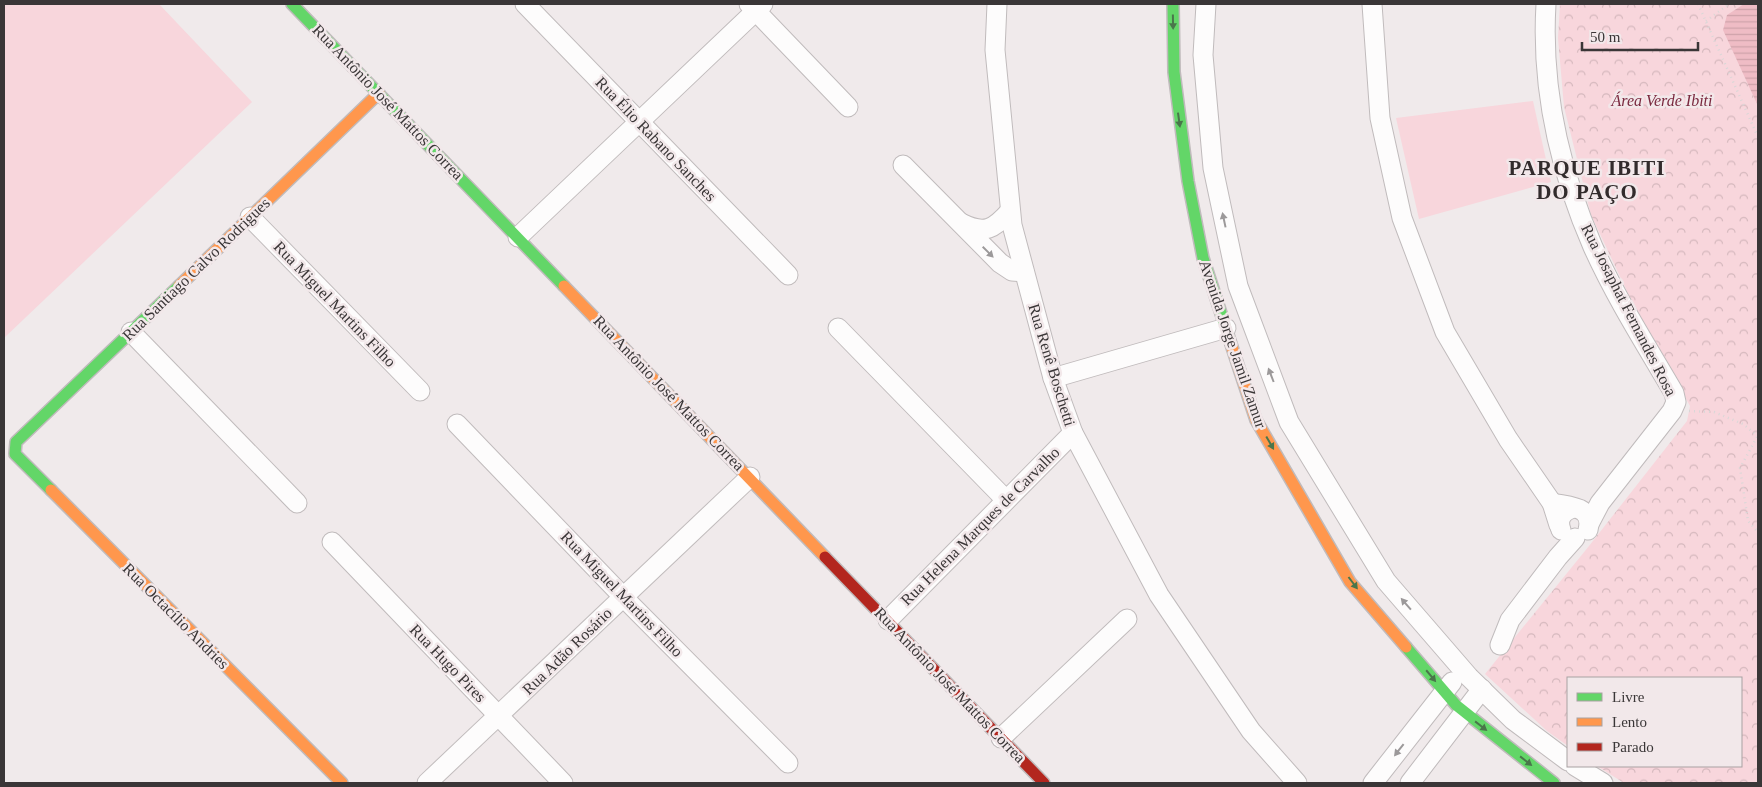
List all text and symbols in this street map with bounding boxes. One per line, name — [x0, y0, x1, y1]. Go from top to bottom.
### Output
one-way arrow — [1169, 14, 1177, 30]
scale bar — [1582, 20, 1698, 52]
street label: Rua Antônio José Mattos Correa — [309, 21, 467, 183]
text: 50 m — [1590, 29, 1621, 45]
street label: Rua Élio Rabano Sanches — [592, 73, 720, 205]
park label: Área Verde Ibiti — [1610, 91, 1713, 109]
one-way arrow — [1175, 112, 1183, 128]
district label: PARQUE IBITI DO PAÇO — [1509, 156, 1665, 204]
street label: Rua Santiago Calvo Rodrigues — [119, 194, 274, 345]
one-way arrow — [1220, 212, 1228, 227]
street label: Rua Josaphat Fernandes Rosa — [1577, 221, 1680, 399]
street label: Rua Miguel Martins Filho — [270, 238, 399, 371]
one-way arrow — [982, 246, 994, 258]
street label: Avenida Jorge Jamil Zamur — [1195, 258, 1270, 431]
street label: Rua Renê Boschetti — [1025, 302, 1079, 429]
street label: Rua Antônio José Mattos Correa — [590, 312, 748, 474]
one-way arrow — [1267, 367, 1274, 382]
one-way arrow — [1265, 437, 1274, 450]
street label: Rua Helena Marques de Carvalho — [897, 443, 1063, 609]
street label: Rua Miguel Martins Filho — [557, 528, 686, 661]
street label: Rua Octacílio Andries — [120, 560, 232, 672]
one-way arrow — [1347, 576, 1358, 589]
one-way arrow — [1401, 598, 1412, 610]
street label: Rua Adão Rosário — [519, 604, 615, 698]
street label: Rua Antônio José Mattos Correa — [871, 604, 1029, 766]
street label: Rua Hugo Pires — [406, 621, 489, 706]
one-way arrow — [1425, 670, 1436, 682]
legend — [1567, 677, 1742, 767]
text: Livre — [1612, 689, 1645, 705]
text: Lento — [1612, 714, 1647, 730]
one-way arrow — [1474, 720, 1487, 731]
text: Parado — [1612, 739, 1654, 755]
one-way arrow — [1394, 743, 1404, 757]
one-way arrow — [1519, 756, 1532, 767]

